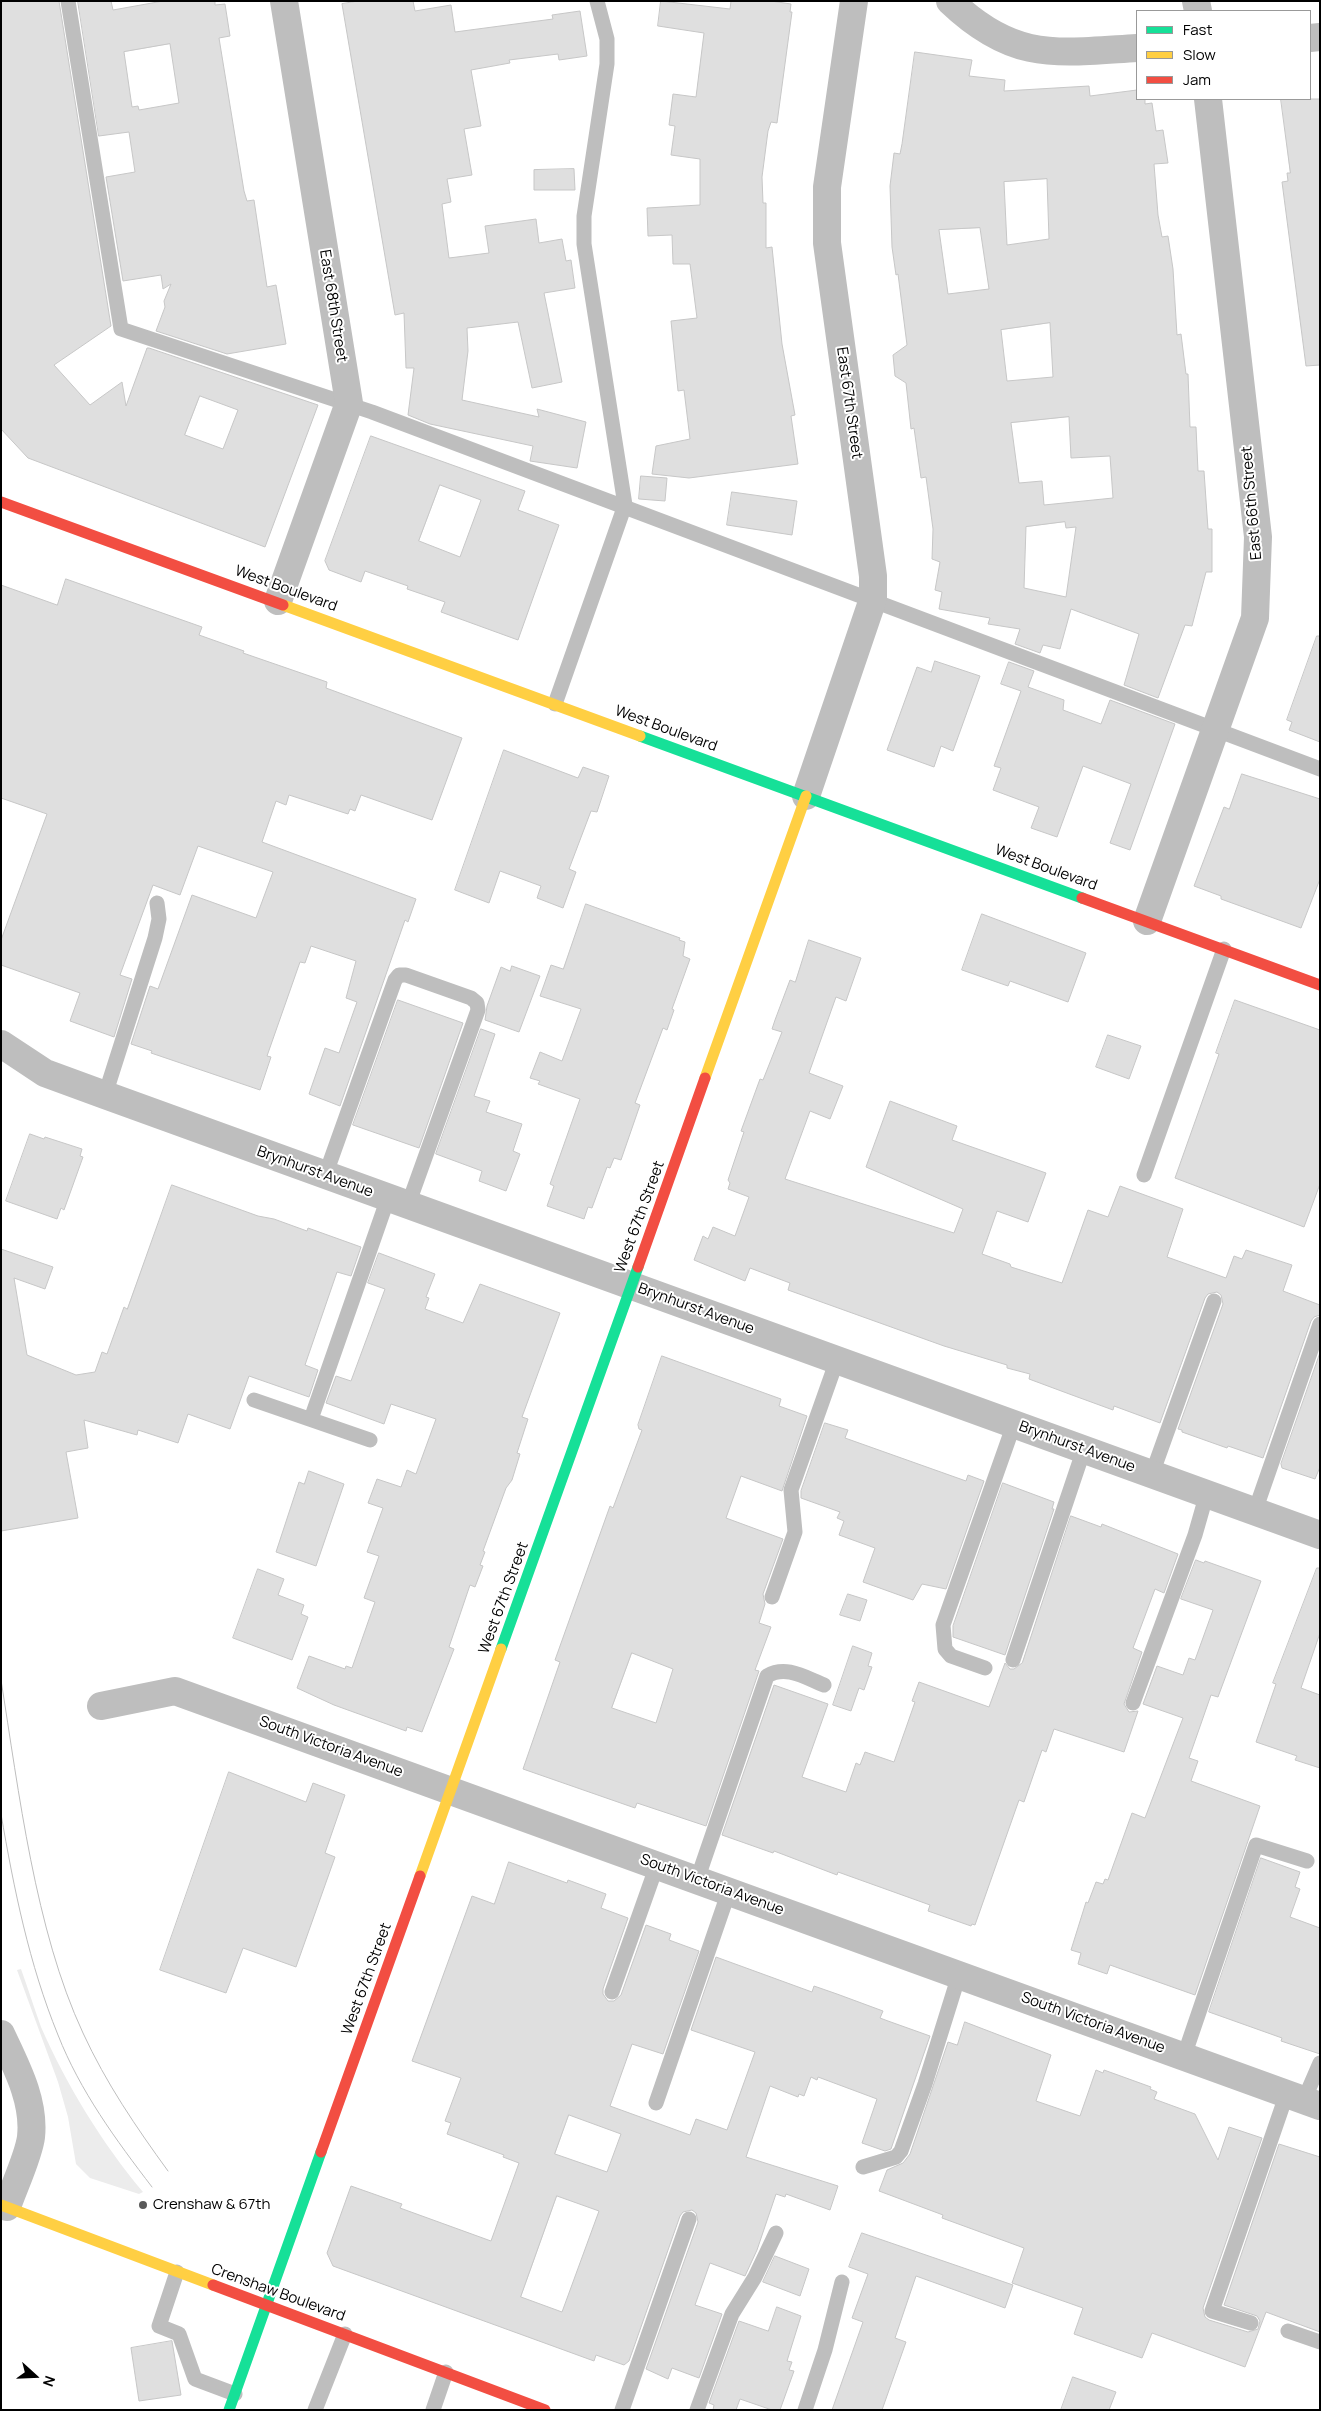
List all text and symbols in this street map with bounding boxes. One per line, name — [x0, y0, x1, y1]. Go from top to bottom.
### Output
legend — [1136, 10, 1311, 100]
text: Fast — [1183, 19, 1212, 40]
text: Slow — [1183, 44, 1216, 65]
text: Jam — [1183, 69, 1211, 90]
street label: East 68th Street — [315, 248, 351, 364]
street label: East 67th Street — [832, 346, 866, 460]
street label: East 66th Street — [1238, 445, 1266, 561]
street label: West Boulevard — [232, 562, 340, 616]
street label: West Boulevard — [612, 702, 720, 756]
street label: West Boulevard — [992, 841, 1100, 895]
street label: Brynhurst Avenue — [254, 1143, 376, 1201]
street label: West 67th Street — [611, 1159, 669, 1275]
street label: Brynhurst Avenue — [635, 1280, 757, 1338]
street label: Brynhurst Avenue — [1016, 1418, 1138, 1476]
street label: West 67th Street — [475, 1540, 533, 1656]
street label: South Victoria Avenue — [257, 1713, 405, 1781]
street label: South Victoria Avenue — [638, 1851, 786, 1919]
street label: West 67th Street — [338, 1921, 396, 2037]
street label: South Victoria Avenue — [1019, 1989, 1167, 2057]
place label: Crenshaw & 67th — [153, 2196, 270, 2214]
marker: Crenshaw & 67th — [137, 2199, 149, 2211]
street label: Crenshaw Boulevard — [209, 2260, 347, 2326]
north arrow — [10, 2351, 60, 2401]
text: N — [39, 2373, 60, 2389]

